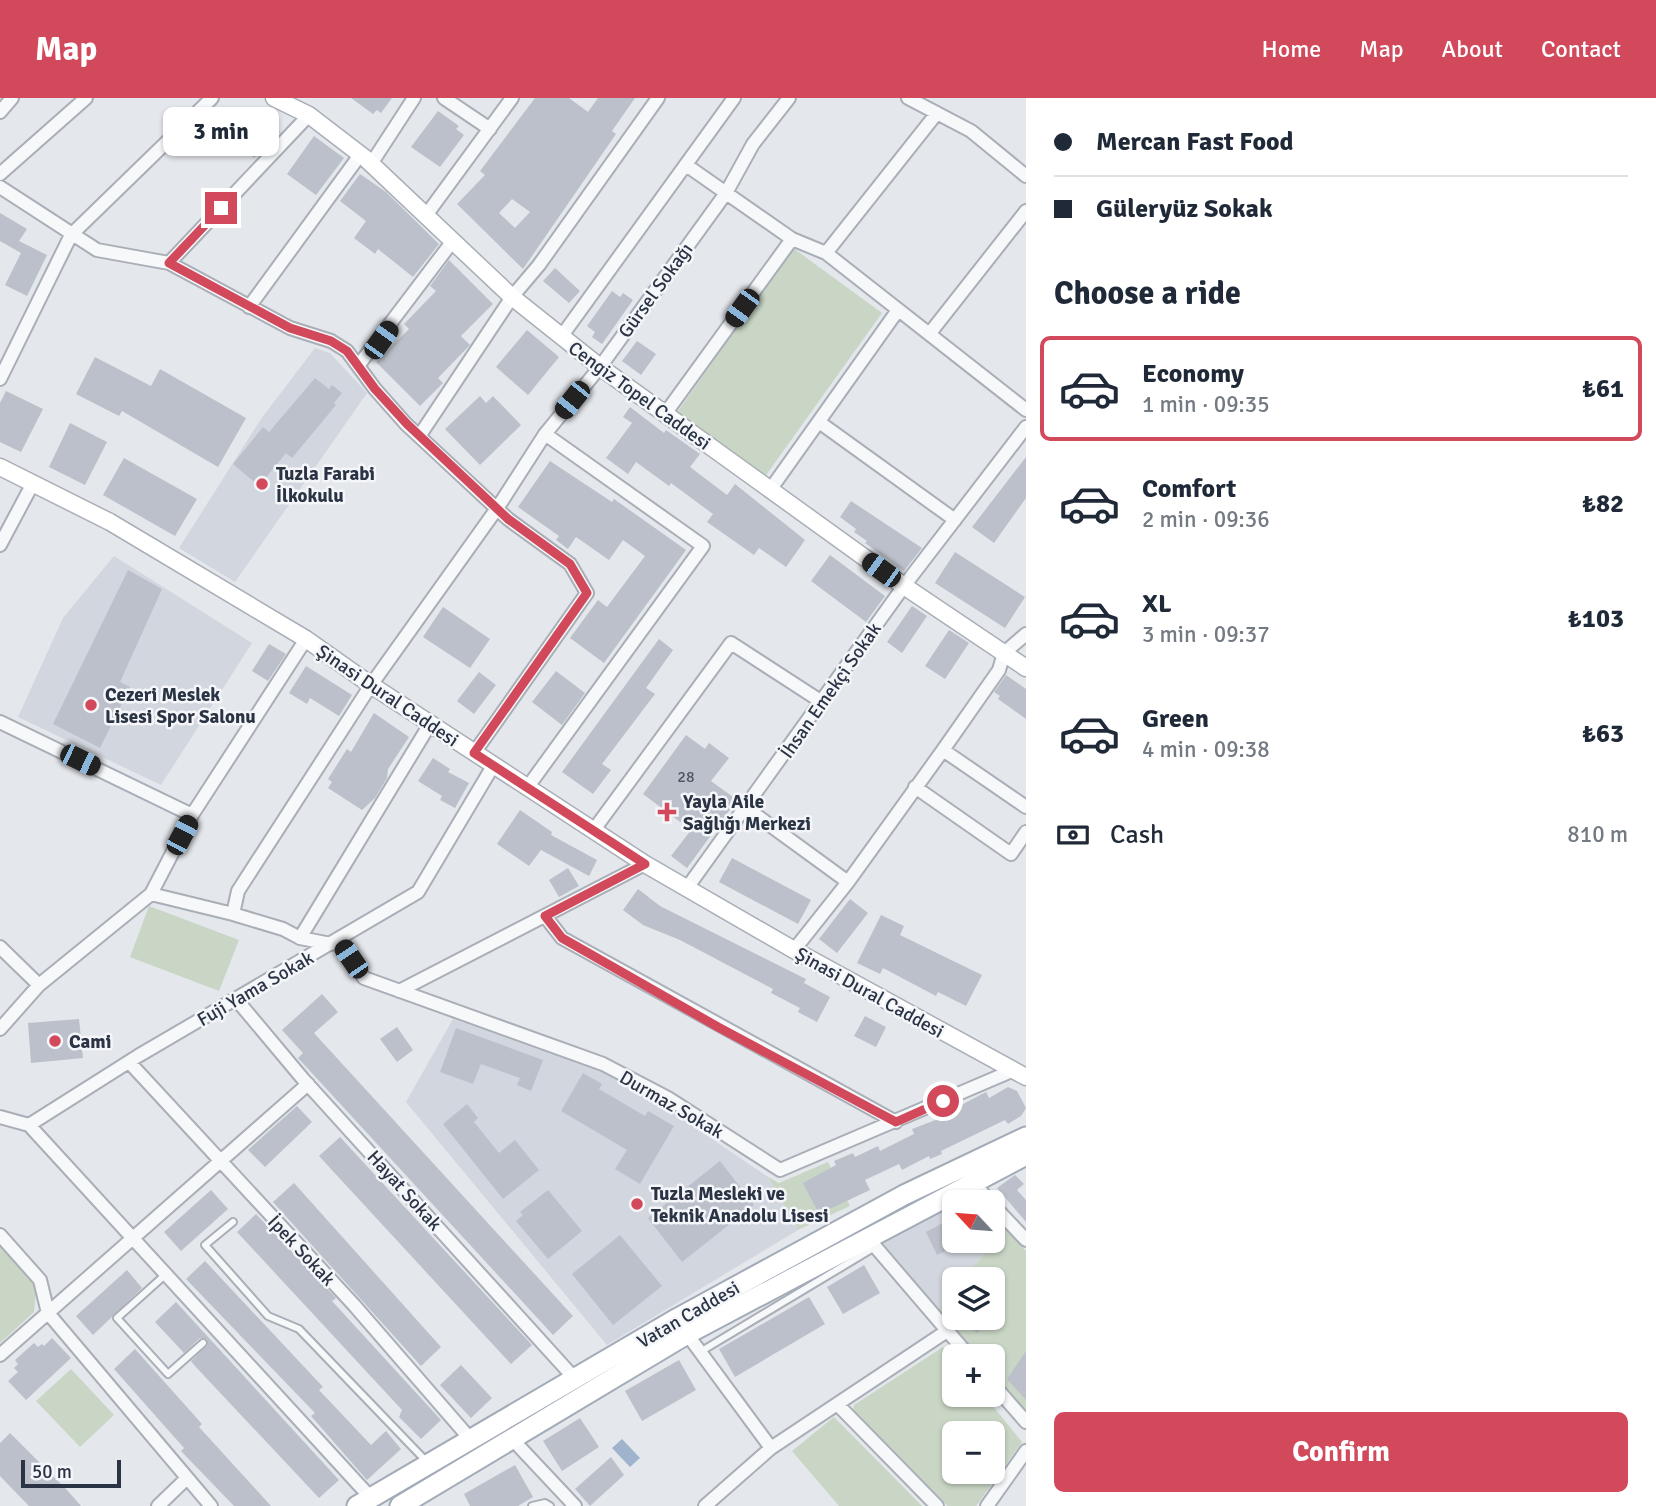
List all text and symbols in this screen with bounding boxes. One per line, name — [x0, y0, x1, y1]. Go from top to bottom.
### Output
text: Map — [35, 29, 97, 70]
text: Home — [1261, 34, 1321, 64]
text: Map — [1359, 34, 1404, 64]
text: About — [1442, 34, 1503, 64]
text: Contact — [1541, 34, 1621, 64]
callout: 3 min — [163, 106, 279, 155]
text: 3 min — [193, 117, 249, 146]
text: Mercan Fast Food — [1096, 126, 1294, 158]
route end — [205, 192, 237, 224]
text: Güleryüz Sokak — [1096, 193, 1272, 225]
street label: Gürsel Sokağı — [613, 238, 698, 343]
text: Choose a ride — [1054, 274, 1241, 313]
car — [722, 285, 763, 331]
car — [361, 317, 402, 363]
street label: Cengiz Topel Caddesi — [564, 336, 715, 455]
icon: car — [1058, 357, 1121, 420]
text: Economy — [1142, 358, 1244, 390]
text: ₺61 — [1582, 373, 1624, 405]
car — [551, 377, 594, 423]
text: 1 min · 09:35 — [1142, 390, 1270, 419]
place label: Tuzla Farabi İlkokulu — [276, 462, 375, 508]
icon: car — [1058, 472, 1121, 535]
text: Comfort — [1142, 473, 1236, 505]
marker: Tuzla Farabi İlkokulu — [254, 476, 270, 492]
text: ₺82 — [1582, 488, 1624, 520]
text: 2 min · 09:36 — [1142, 505, 1270, 534]
car — [858, 549, 905, 591]
icon: car — [1058, 587, 1121, 650]
text: XL — [1142, 588, 1172, 620]
text: ₺103 — [1568, 603, 1624, 635]
street label: İhsan Emekçi Sokak — [775, 618, 887, 763]
text: 3 min · 09:37 — [1142, 620, 1270, 649]
street label: Şinasi Dural Caddesi — [312, 639, 463, 752]
place label: Cezeri Meslek Lisesi Spor Salonu — [105, 683, 256, 729]
marker: Cezeri Meslek Lisesi Spor Salonu — [83, 697, 99, 713]
icon: car — [1058, 702, 1121, 765]
text: Green — [1142, 703, 1209, 735]
text: ₺63 — [1582, 718, 1624, 750]
text: 4 min · 09:38 — [1142, 735, 1270, 764]
car — [57, 741, 104, 779]
house number: 28 — [677, 767, 695, 787]
place label: Yayla Aile Sağlığı Merkezi — [682, 790, 811, 836]
marker: Yayla Aile Sağlığı Merkezi — [657, 802, 677, 822]
car — [163, 812, 202, 858]
icon: cash — [1054, 816, 1092, 854]
text: Cash — [1110, 819, 1164, 851]
text: 810 m — [1567, 820, 1628, 849]
car — [331, 936, 372, 982]
street label: Şinasi Dural Caddesi — [791, 942, 948, 1044]
street label: Fuji Yama Sokak — [193, 946, 319, 1032]
place label: Cami — [69, 1030, 111, 1054]
marker: Cami — [47, 1033, 63, 1049]
street label: Durmaz Sokak — [615, 1065, 728, 1145]
route start — [927, 1085, 959, 1117]
street label: Hayat Sokak — [362, 1145, 447, 1236]
place label: Tuzla Mesleki ve Teknik Anadolu Lisesi — [651, 1182, 829, 1228]
north arrow — [942, 1190, 1004, 1253]
map controls — [942, 1190, 1005, 1484]
marker: Tuzla Mesleki ve Teknik Anadolu Lisesi — [629, 1196, 645, 1212]
street label: İpek Sokak — [262, 1210, 340, 1291]
button: layers — [942, 1267, 1005, 1330]
street label: Vatan Caddesi — [633, 1276, 744, 1354]
button: + — [942, 1344, 1005, 1407]
button: Confirm — [1054, 1412, 1628, 1492]
button: − — [942, 1421, 1005, 1484]
scale bar — [21, 1457, 121, 1489]
text: 50 m — [32, 1460, 72, 1484]

